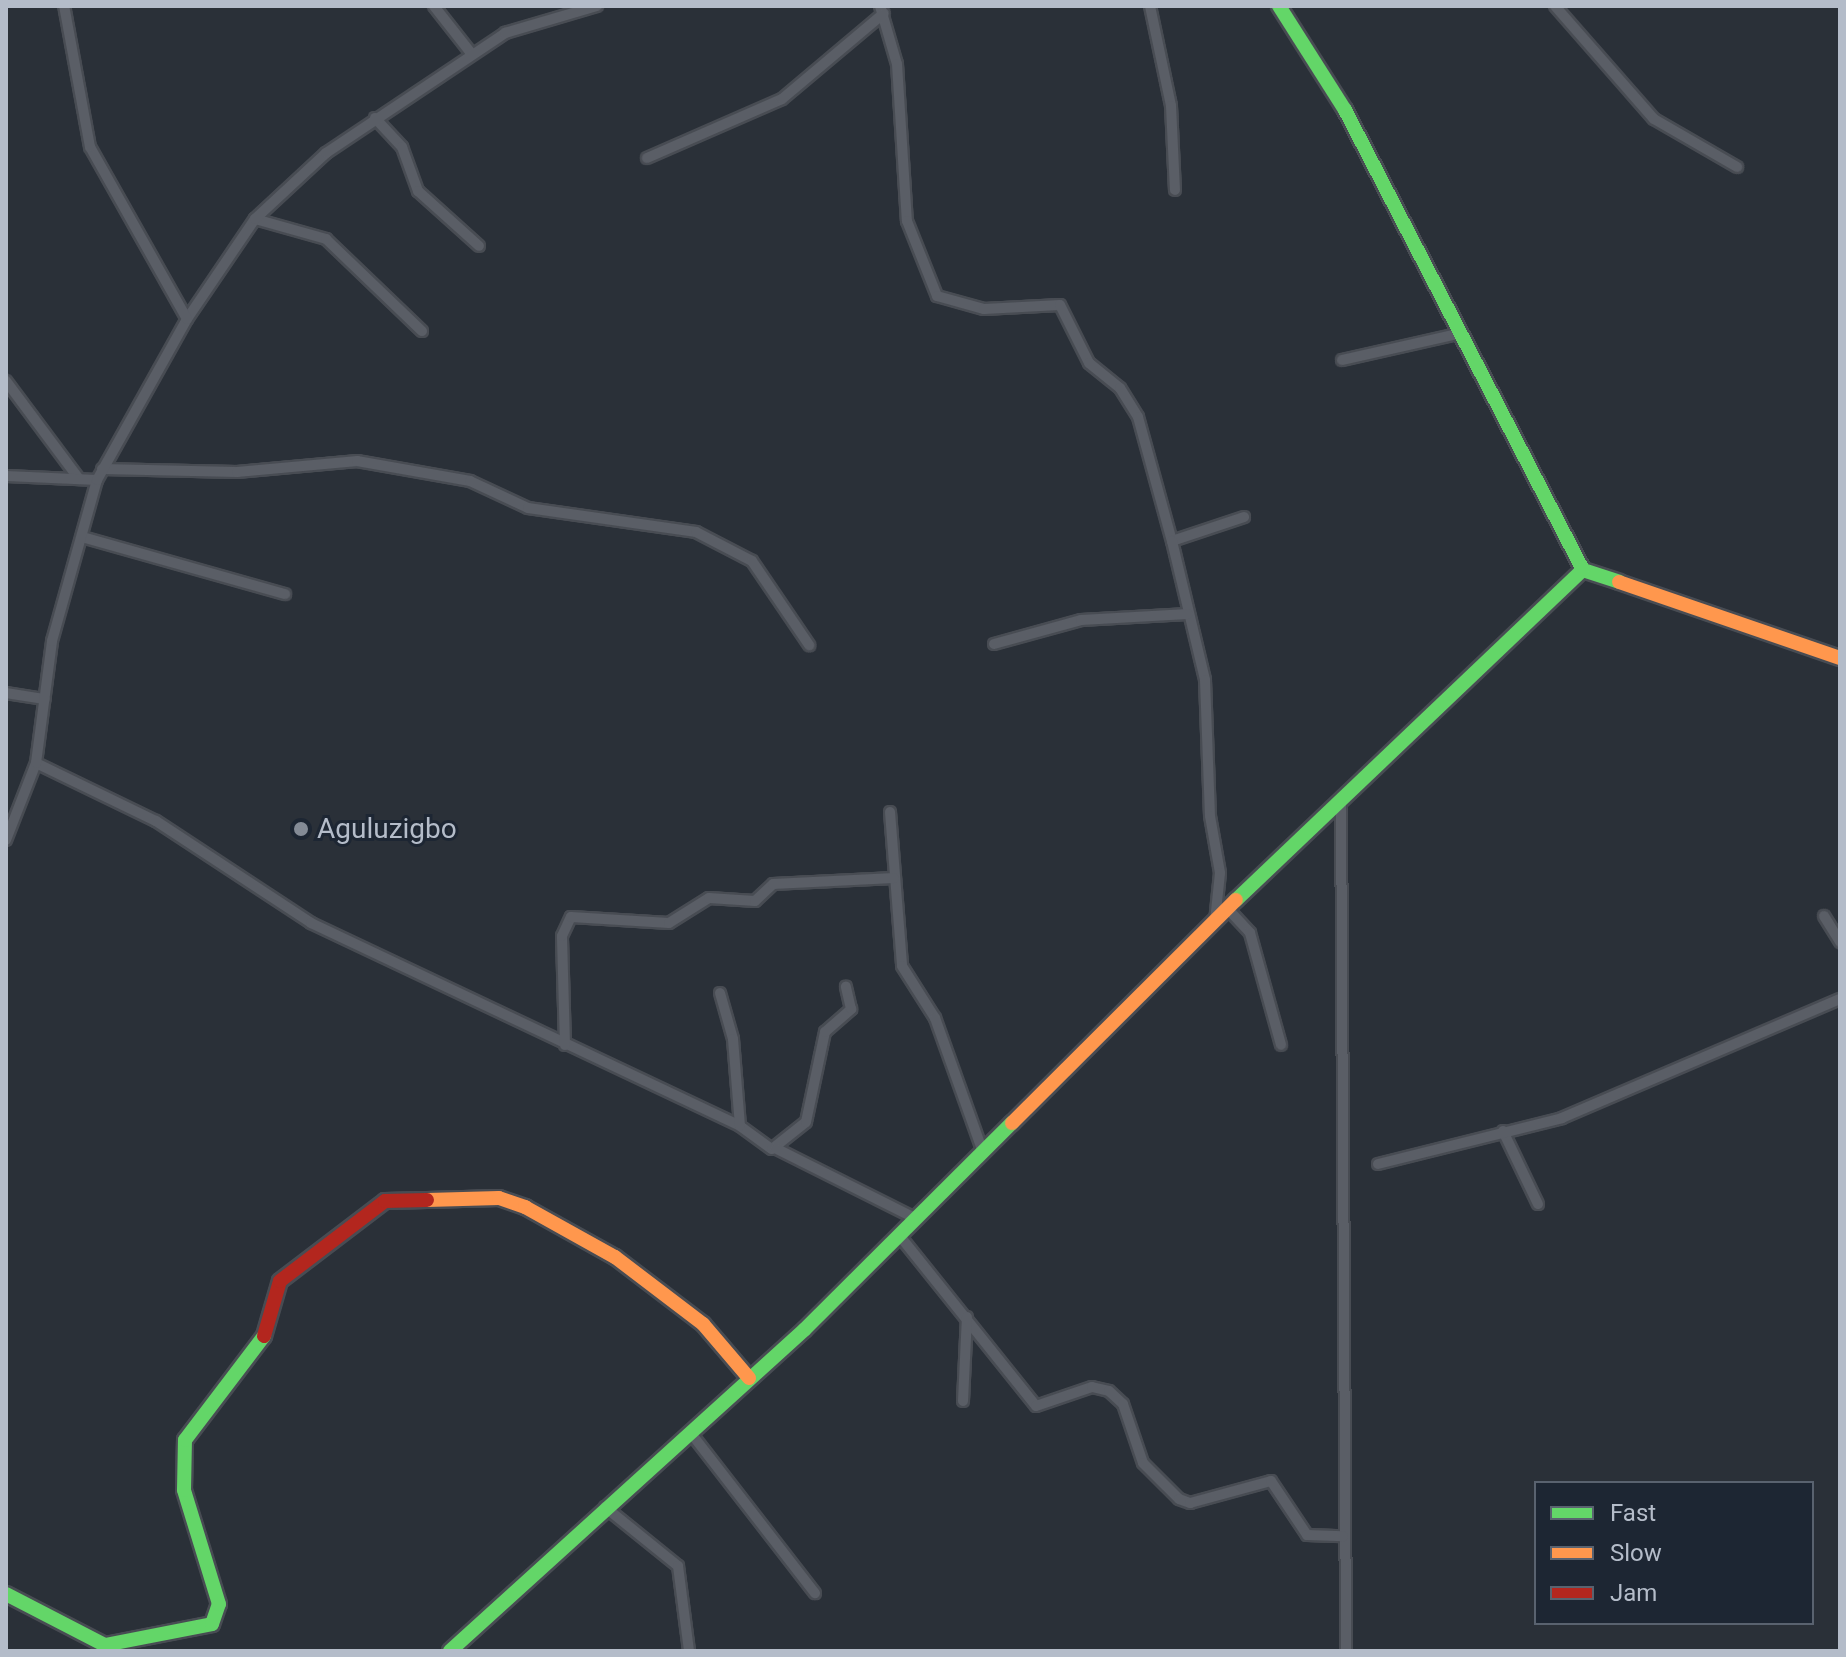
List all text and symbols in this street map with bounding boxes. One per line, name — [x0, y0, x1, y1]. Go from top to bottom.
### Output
place label: Aguluzigbo — [317, 812, 457, 846]
marker: Aguluzigbo — [292, 820, 310, 838]
legend — [1534, 1481, 1814, 1625]
text: Fast — [1610, 1499, 1656, 1527]
text: Slow — [1610, 1539, 1662, 1567]
text: Jam — [1610, 1579, 1657, 1607]

